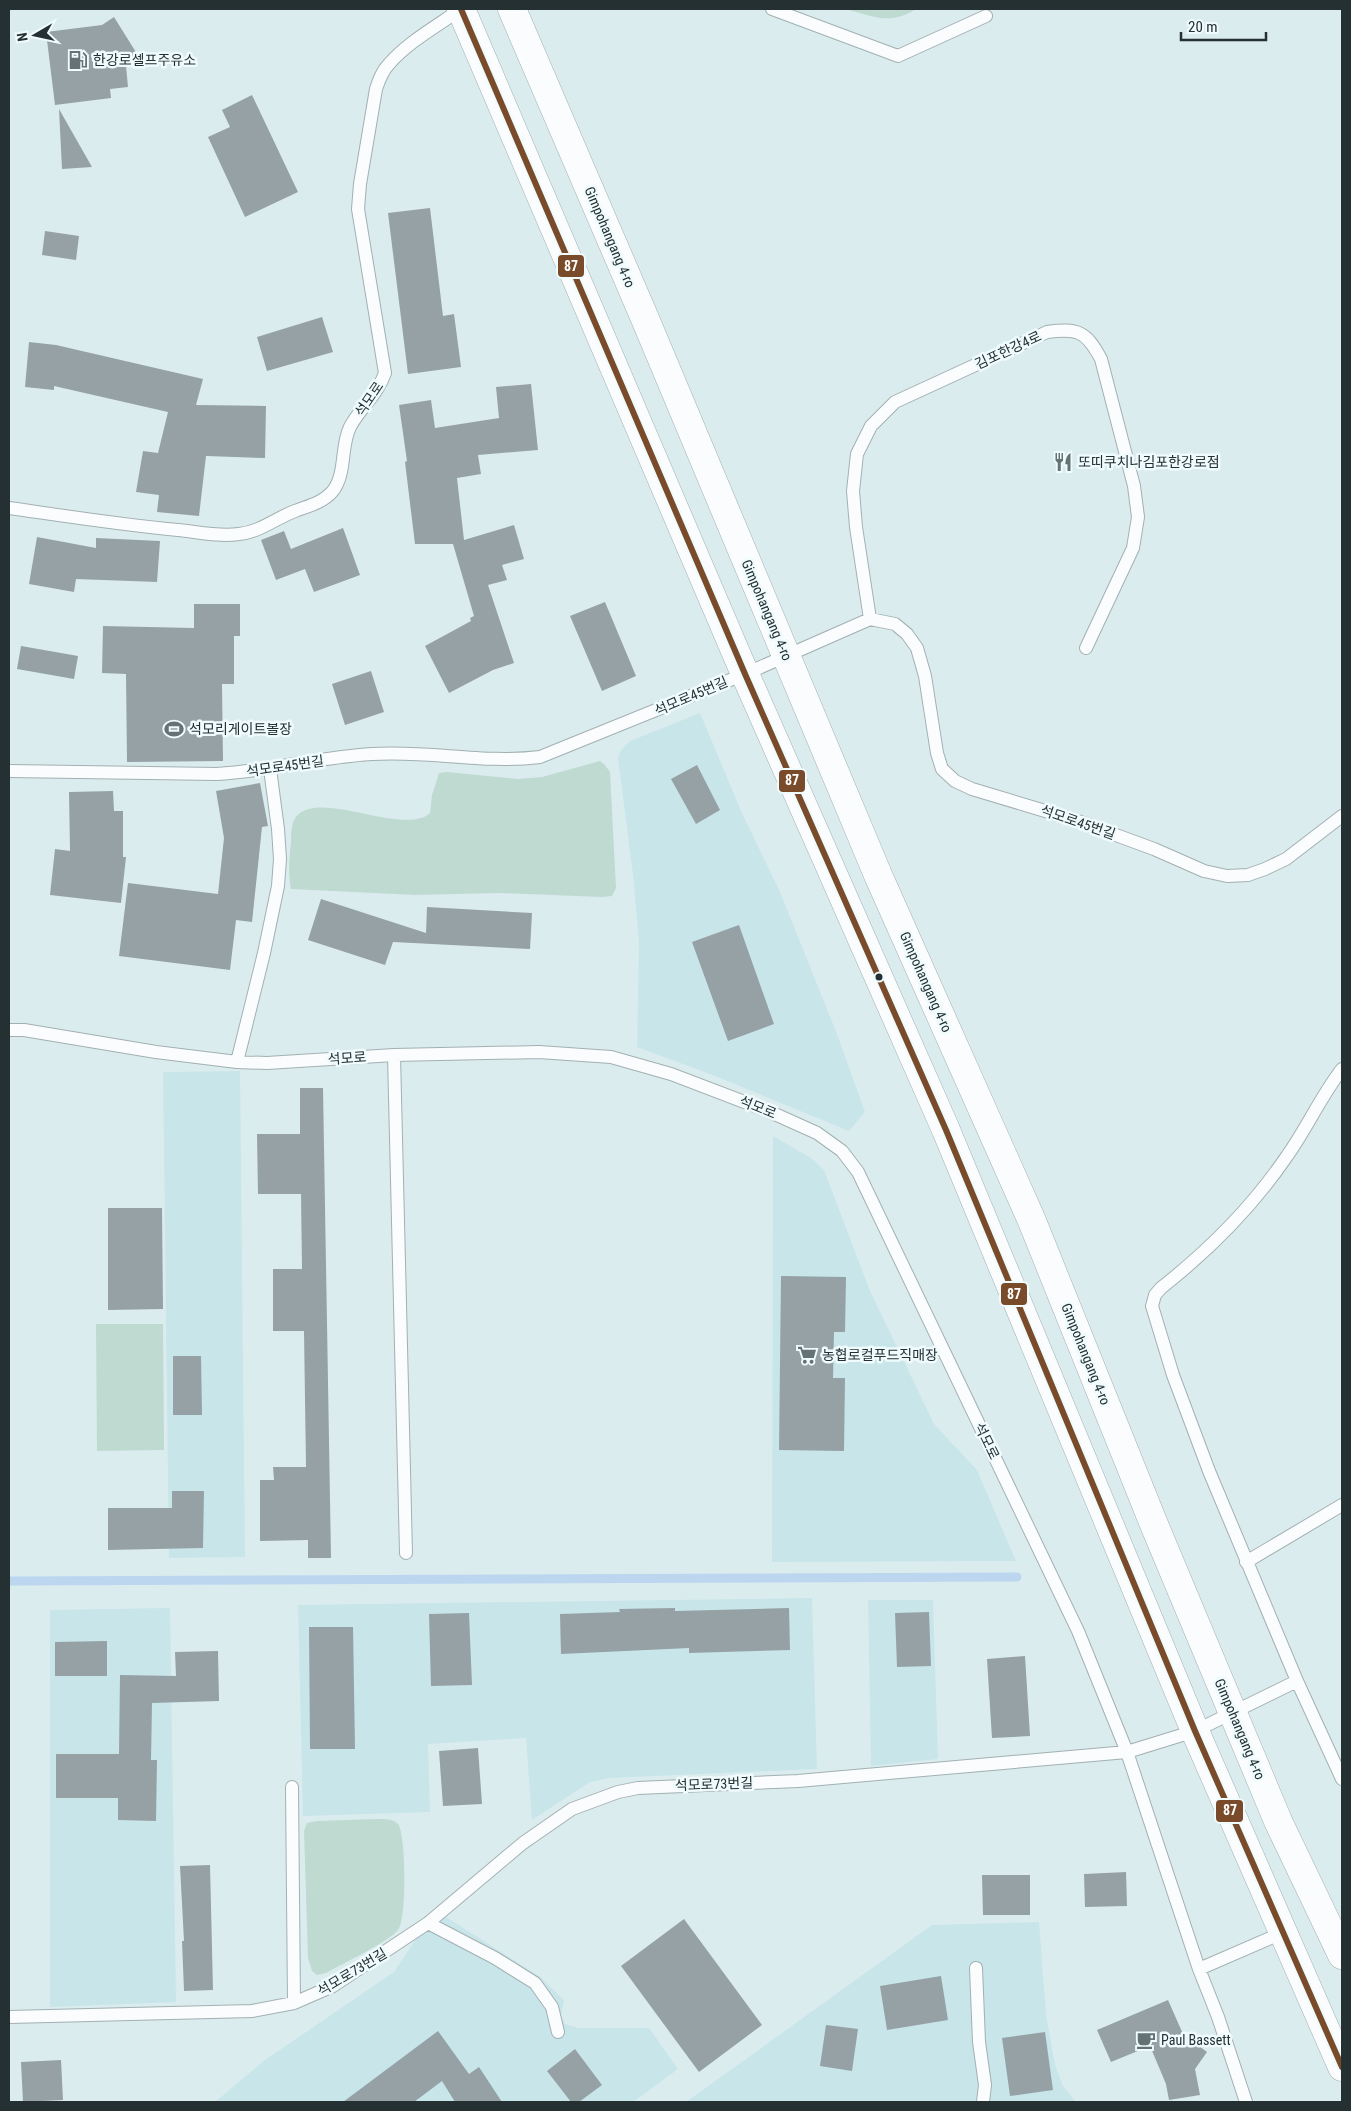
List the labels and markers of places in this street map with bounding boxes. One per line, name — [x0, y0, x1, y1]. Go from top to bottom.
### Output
fuel station icon: 한강로셀프주유소 — [67, 49, 89, 71]
place label: 한강로셀프주유소 — [93, 52, 196, 68]
restaurant icon: 또띠쿠치나김포한강로점 — [1052, 451, 1074, 473]
place label: 또띠쿠치나김포한강로점 — [1078, 454, 1220, 470]
sports icon: 석모리게이트볼장 — [163, 718, 185, 740]
place label: 석모리게이트볼장 — [189, 721, 292, 737]
unlabelled marker — [874, 972, 884, 982]
supermarket icon: 농협로컬푸드직매장 — [796, 1344, 818, 1366]
place label: 농협로컬푸드직매장 — [822, 1347, 938, 1363]
cafe icon: Paul Bassett — [1135, 2029, 1157, 2051]
place label: Paul Bassett — [1161, 2032, 1231, 2048]

